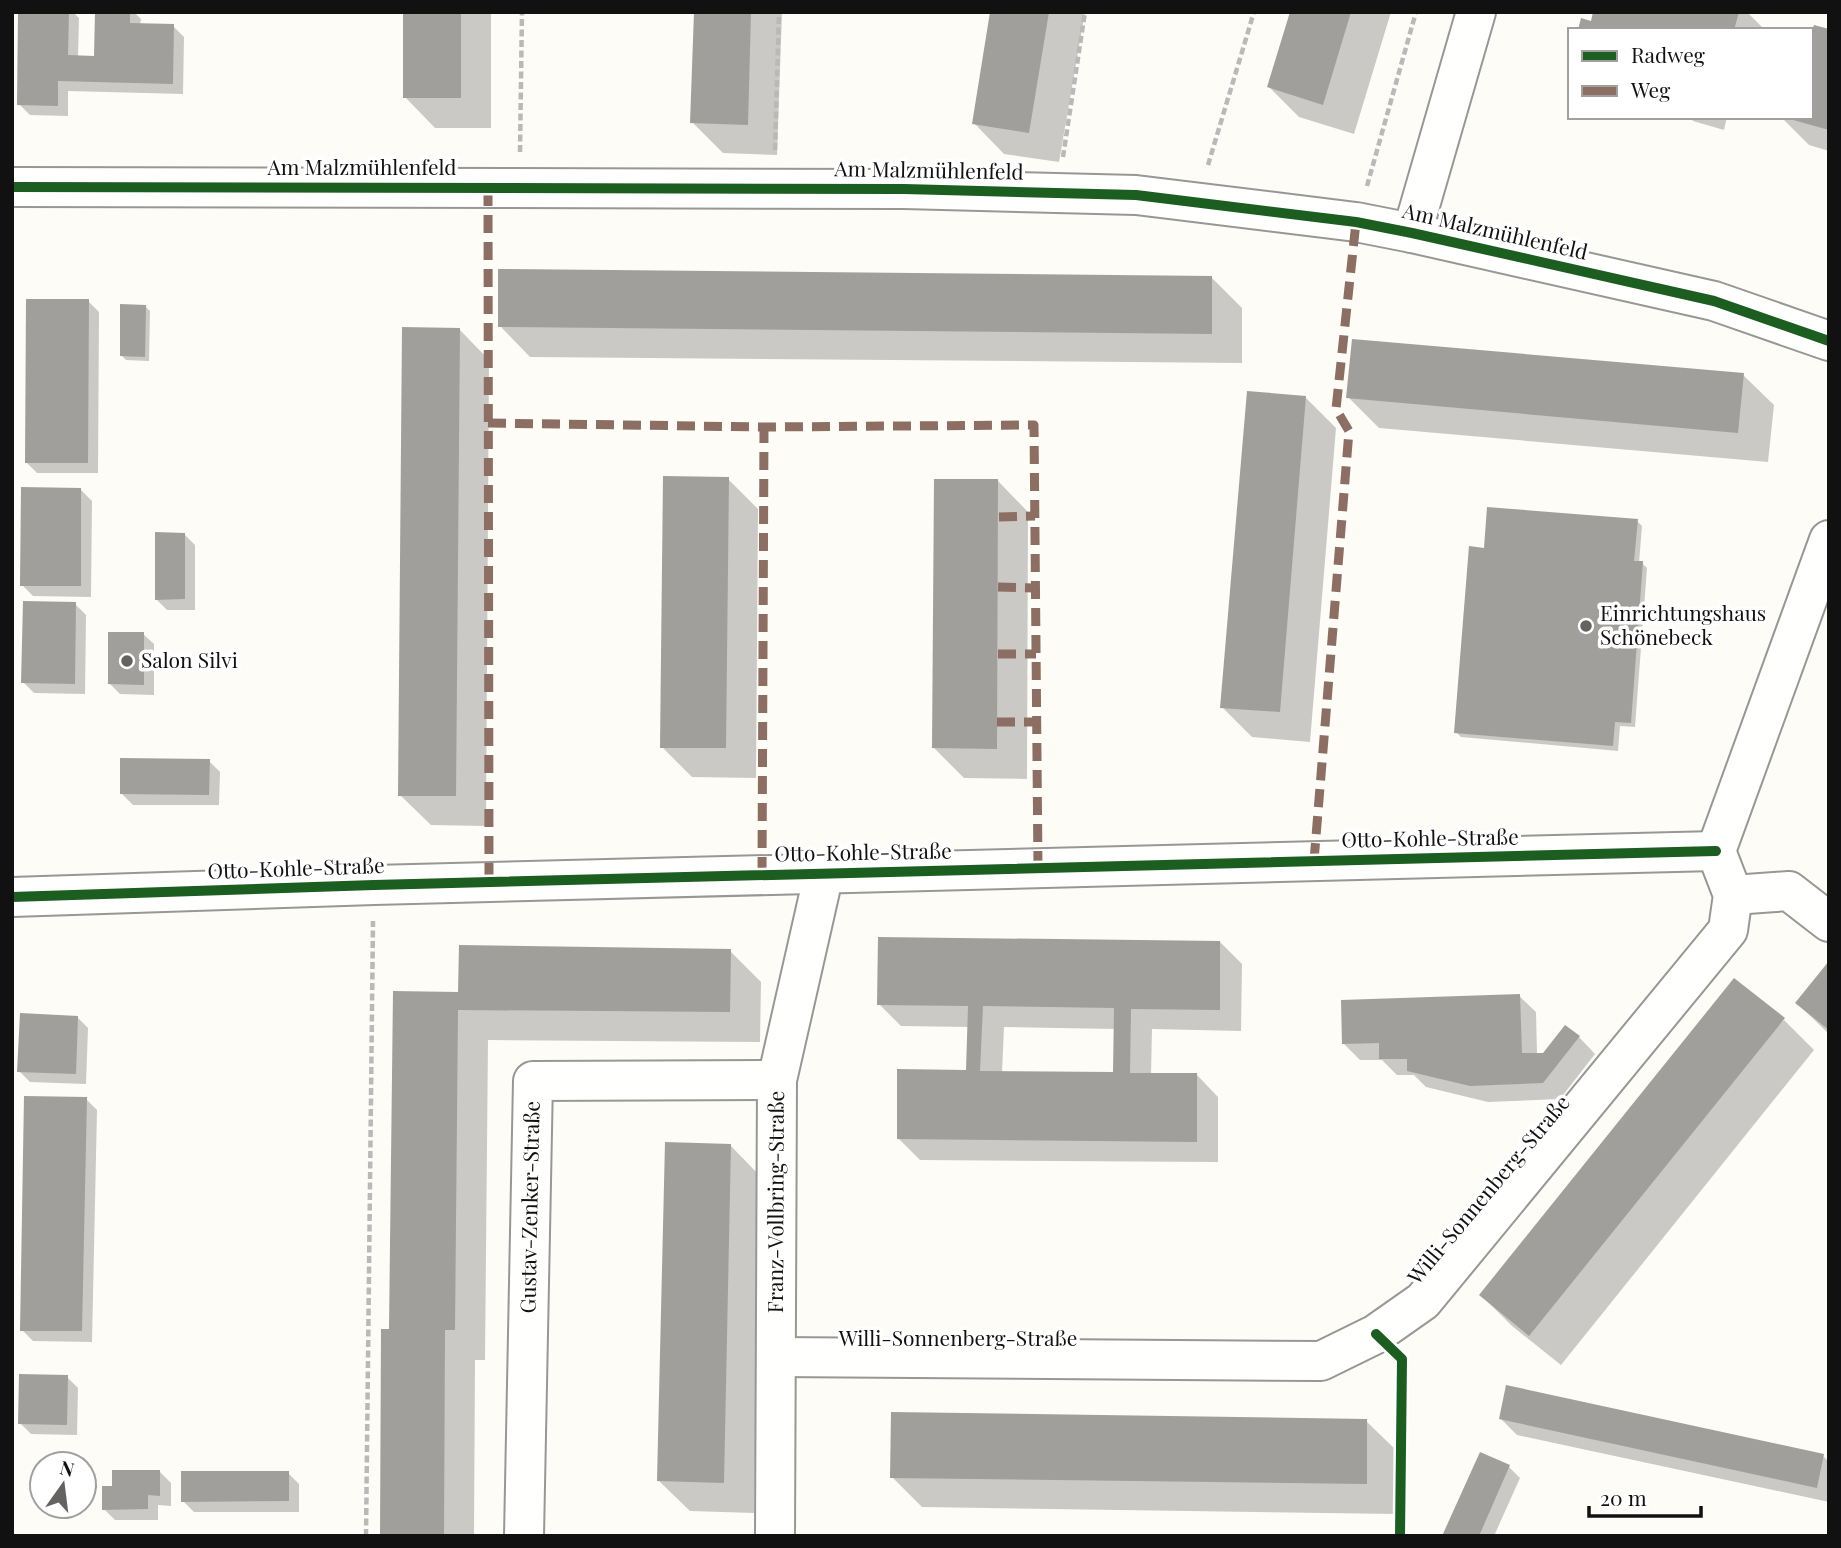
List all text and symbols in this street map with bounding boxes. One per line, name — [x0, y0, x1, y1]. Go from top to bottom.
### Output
legend — [1568, 28, 1813, 119]
text: Radweg — [1631, 40, 1705, 68]
text: Weg — [1630, 75, 1670, 103]
street label: Am Malzmühlenfeld — [266, 152, 457, 180]
street label: Am Malzmühlenfeld — [833, 153, 1024, 185]
street label: Am Malzmühlenfeld — [1399, 195, 1591, 265]
place label: Einrichtungshaus Schönebeck — [1600, 598, 1766, 650]
marker: Einrichtungshaus Schönebeck — [1578, 618, 1594, 634]
place label: Salon Silvi — [141, 645, 238, 673]
marker: Salon Silvi — [119, 653, 135, 669]
street label: Otto-Kohle-Straße — [1341, 821, 1519, 853]
street label: Otto-Kohle-Straße — [774, 835, 952, 867]
street label: Otto-Kohle-Straße — [207, 850, 385, 884]
street label: Willi-Sonnenberg-Straße — [1399, 1088, 1575, 1290]
street label: Franz-Vollbring-Straße — [760, 1091, 789, 1313]
street label: Gustav-Zenker-Straße — [512, 1101, 545, 1314]
street label: Willi-Sonnenberg-Straße — [838, 1323, 1077, 1351]
north arrow — [28, 1450, 98, 1520]
text: N — [58, 1453, 77, 1482]
scale bar — [1589, 1474, 1701, 1518]
text: 20 m — [1600, 1483, 1647, 1511]

